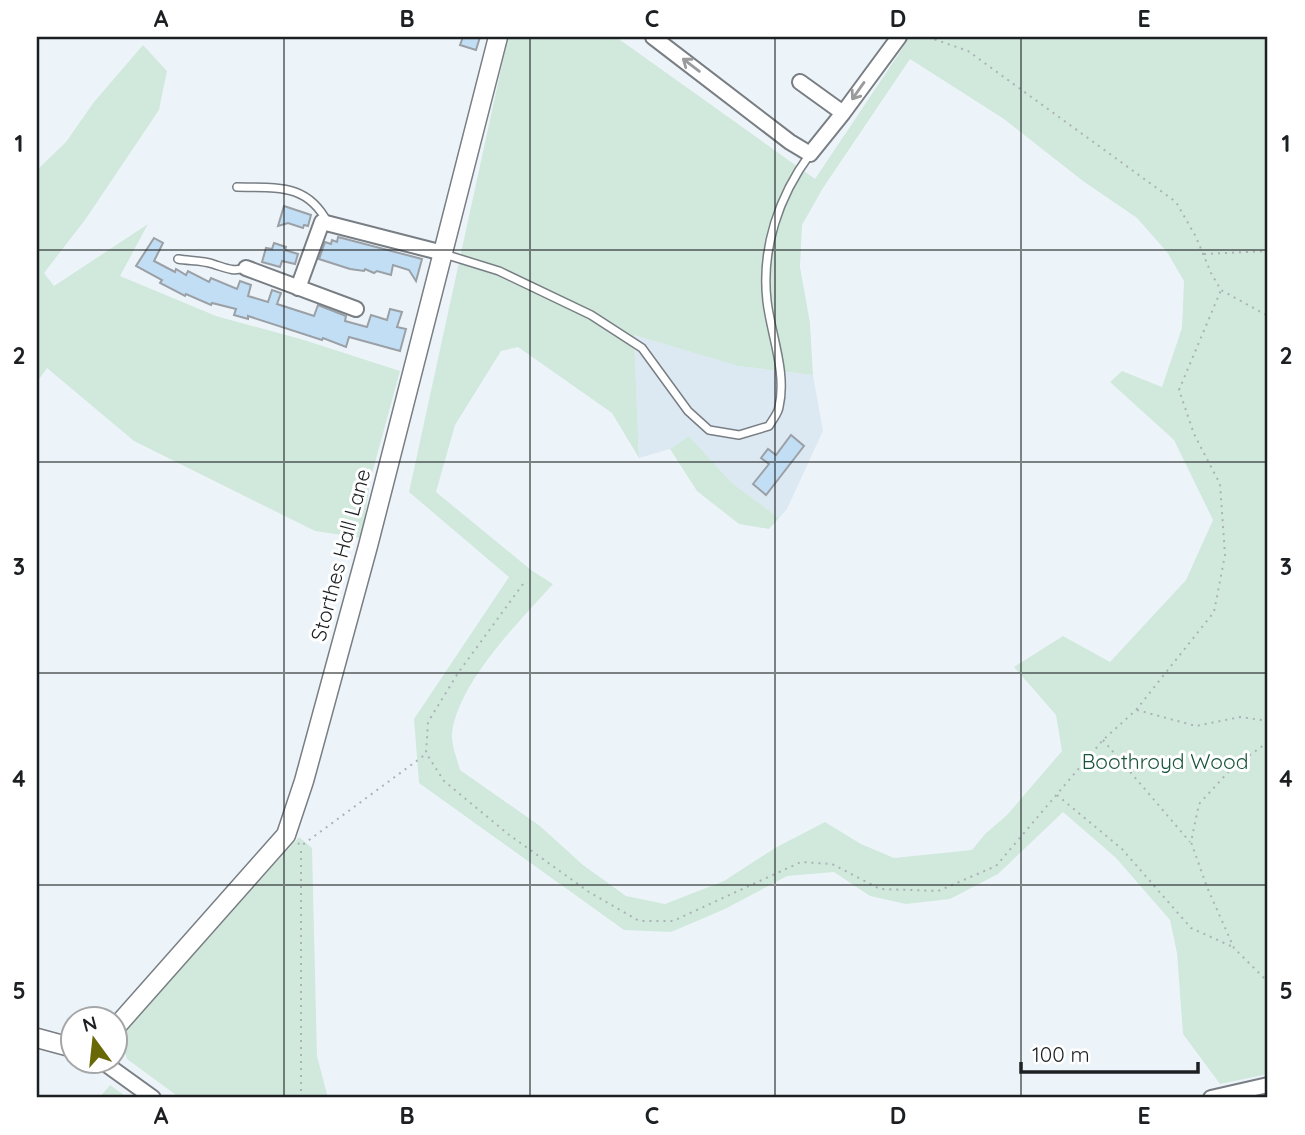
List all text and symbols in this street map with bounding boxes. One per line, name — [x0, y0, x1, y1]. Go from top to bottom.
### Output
text: A — [154, 4, 169, 33]
text: B — [399, 4, 415, 33]
text: C — [645, 4, 659, 33]
text: D — [890, 4, 906, 33]
text: E — [1137, 4, 1151, 33]
one-way arrow — [682, 58, 701, 72]
one-way arrow — [851, 81, 865, 100]
text: 1 — [15, 129, 23, 158]
text: 1 — [1282, 129, 1290, 158]
text: 2 — [12, 341, 26, 370]
text: 2 — [1279, 341, 1293, 370]
street label: Storthes Hall Lane — [305, 466, 376, 644]
text: 3 — [13, 552, 25, 581]
text: 3 — [1280, 552, 1292, 581]
park label: Boothroyd Wood — [1082, 748, 1248, 774]
text: 4 — [12, 764, 26, 793]
text: 4 — [1279, 764, 1293, 793]
text: 5 — [12, 976, 26, 1005]
text: 5 — [1279, 976, 1293, 1005]
north arrow — [60, 1006, 130, 1076]
text: N — [80, 1010, 99, 1037]
scale bar — [1021, 1030, 1198, 1074]
text: 100 m — [1032, 1041, 1090, 1067]
text: A — [154, 1101, 169, 1130]
text: B — [399, 1101, 415, 1130]
text: C — [645, 1101, 659, 1130]
text: D — [890, 1101, 906, 1130]
text: E — [1137, 1101, 1151, 1130]

